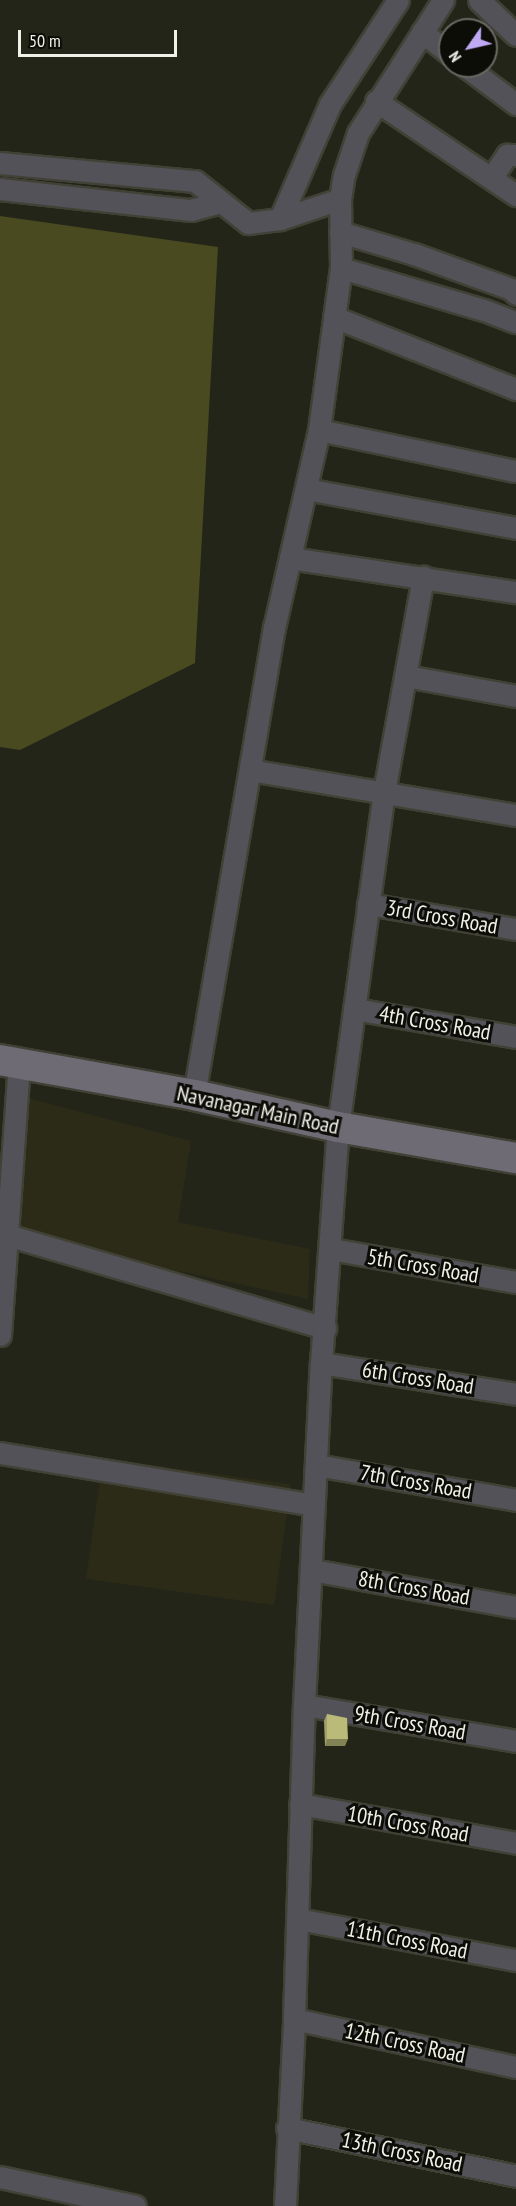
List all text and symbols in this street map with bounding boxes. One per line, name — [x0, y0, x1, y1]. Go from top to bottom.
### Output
scale bar — [21, 18, 180, 56]
north arrow — [438, 18, 498, 78]
text: 50 m — [29, 29, 61, 52]
text: N — [444, 48, 465, 66]
street label: 3rd Cross Road — [384, 894, 500, 940]
street label: 4th Cross Road — [377, 1000, 493, 1046]
street label: Navanagar Main Road — [175, 1080, 341, 1140]
street label: 5th Cross Road — [365, 1243, 481, 1289]
street label: 6th Cross Road — [360, 1356, 476, 1400]
street label: 7th Cross Road — [358, 1459, 474, 1505]
street label: 8th Cross Road — [356, 1565, 472, 1611]
street label: 9th Cross Road — [352, 1700, 468, 1746]
street label: 10th Cross Road — [345, 1800, 471, 1848]
street label: 11th Cross Road — [344, 1915, 470, 1965]
street label: 12th Cross Road — [342, 2017, 468, 2069]
street label: 13th Cross Road — [339, 2126, 465, 2178]

